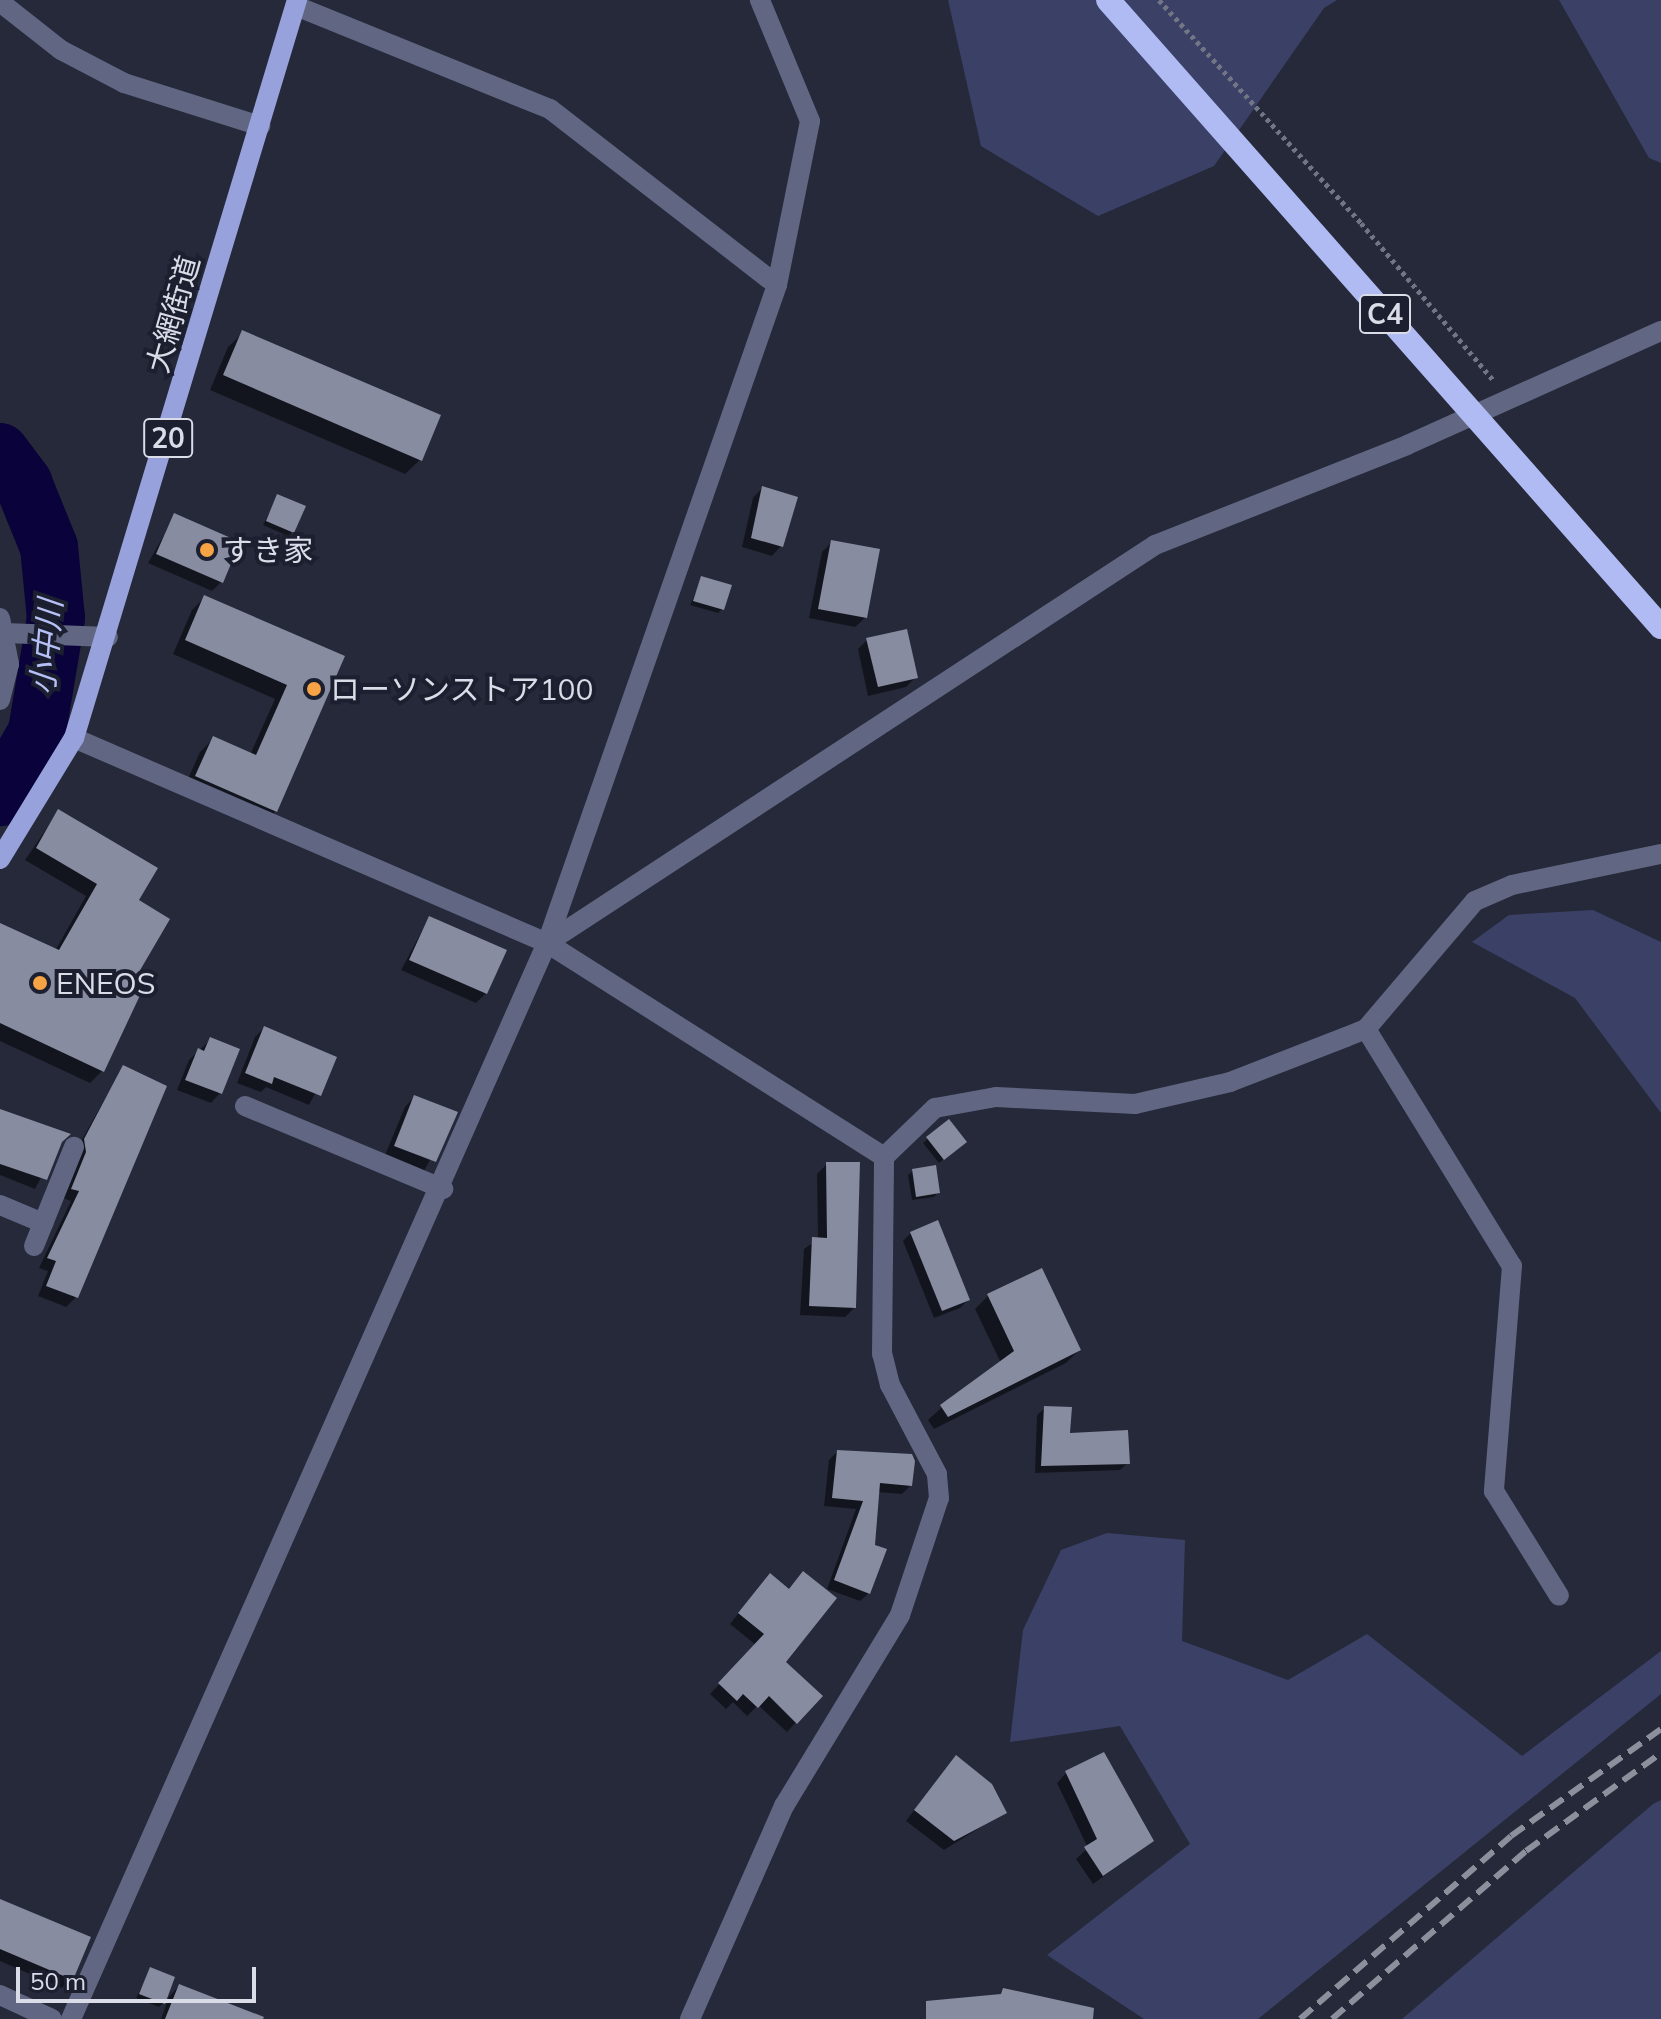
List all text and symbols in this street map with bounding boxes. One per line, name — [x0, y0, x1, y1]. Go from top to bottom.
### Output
street label: 大網街道 — [139, 251, 207, 377]
road number: C4 — [1359, 290, 1411, 338]
road number: 20 — [142, 414, 194, 462]
place label: すき家 — [223, 532, 313, 568]
marker: すき家 — [198, 541, 216, 559]
water label: 小中川 — [23, 598, 69, 696]
place label: ローソンストア100 — [330, 671, 594, 707]
marker: ローソンストア100 — [305, 680, 323, 698]
place label: ENEOS — [56, 965, 155, 1001]
marker: ENEOS — [31, 974, 49, 992]
scale bar — [20, 1951, 260, 2001]
text: 50 m — [30, 1966, 86, 1996]

